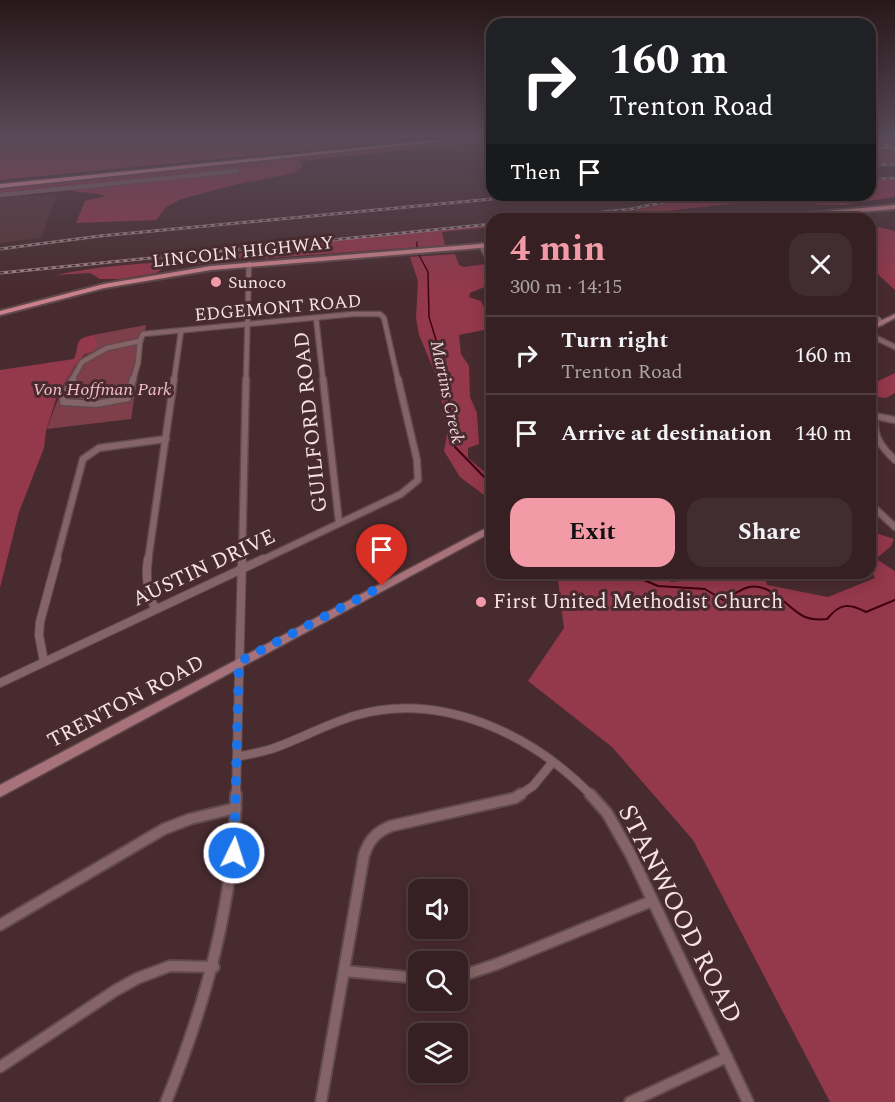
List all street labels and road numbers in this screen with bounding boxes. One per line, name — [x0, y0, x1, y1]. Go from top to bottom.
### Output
street label: LINCOLN HIGHWAY — [151, 229, 335, 275]
street label: EDGEMONT ROAD — [193, 287, 363, 329]
street label: GUILFORD ROAD — [286, 330, 336, 514]
street label: AUSTIN DRIVE — [127, 521, 281, 615]
street label: TRENTON ROAD — [42, 647, 210, 757]
street label: STANWOOD ROAD — [607, 797, 753, 1031]

